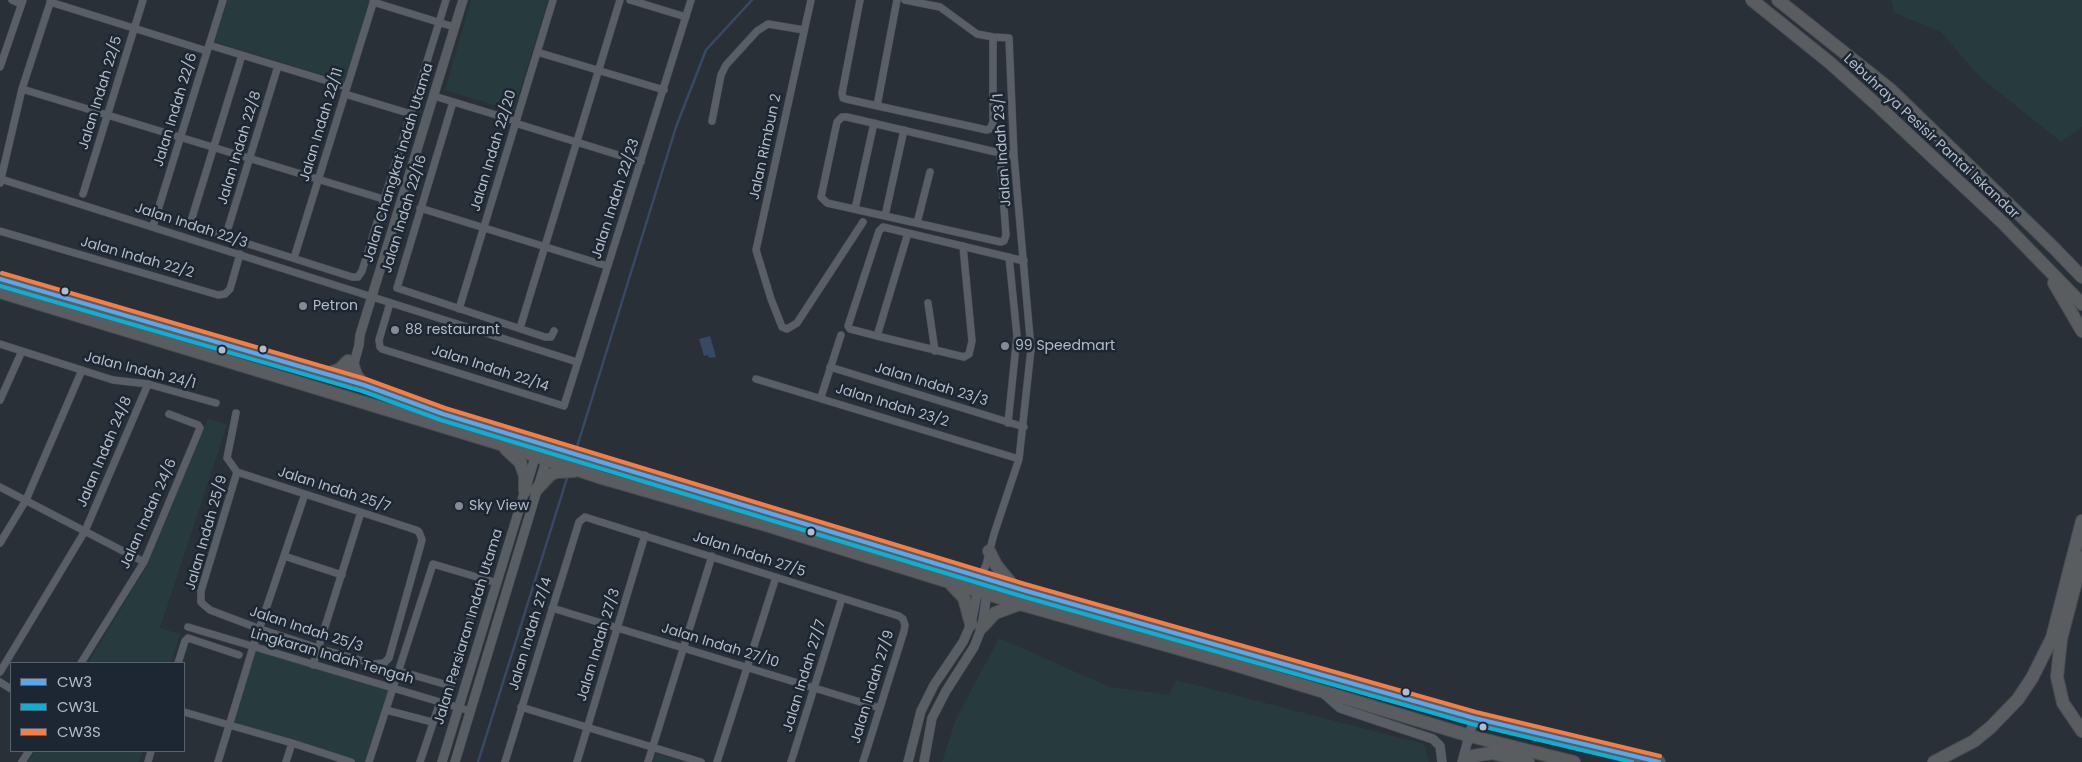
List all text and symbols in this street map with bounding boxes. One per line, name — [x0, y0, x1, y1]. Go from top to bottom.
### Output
street label: Jalan Indah 22/5 — [76, 34, 126, 152]
street label: Jalan Indah 22/6 — [151, 51, 201, 169]
street label: Lebuhraya Pesisir Pantai Iskandar — [1840, 51, 2022, 223]
street label: Jalan Changkat Indah Utama — [361, 61, 437, 265]
street label: Jalan Indah 22/11 — [297, 66, 347, 184]
street label: Jalan Indah 22/20 — [468, 88, 520, 214]
street label: Jalan Indah 22/8 — [215, 89, 265, 207]
street label: Jalan Rimbun 2 — [747, 92, 785, 202]
street label: Jalan Indah 23/1 — [991, 93, 1015, 207]
street label: Jalan Indah 22/23 — [589, 137, 643, 261]
street label: Jalan Indah 22/16 — [379, 153, 431, 275]
street label: Jalan Indah 22/3 — [133, 200, 249, 252]
street label: Jalan Indah 22/2 — [78, 234, 196, 282]
unlabelled marker — [60, 286, 70, 296]
place label: Petron — [313, 298, 358, 314]
marker: Petron — [297, 300, 309, 312]
place label: 88 restaurant — [405, 322, 500, 338]
marker: 88 restaurant — [389, 324, 401, 336]
place label: 99 Speedmart — [1015, 338, 1115, 354]
marker: 99 Speedmart — [999, 340, 1011, 352]
street label: Jalan Indah 22/14 — [429, 342, 551, 396]
unlabelled marker — [258, 344, 268, 354]
unlabelled marker — [217, 345, 227, 355]
street label: Jalan Indah 24/1 — [82, 349, 198, 393]
street label: Jalan Indah 23/3 — [872, 360, 990, 410]
street label: Jalan Indah 23/2 — [833, 381, 951, 431]
street label: Jalan Indah 24/8 — [74, 394, 136, 510]
street label: Jalan Indah 24/6 — [117, 456, 181, 572]
street label: Jalan Indah 25/7 — [275, 464, 393, 516]
street label: Jalan Indah 25/9 — [183, 474, 231, 592]
place label: Sky View — [469, 498, 529, 514]
marker: Sky View — [453, 500, 465, 512]
street label: Jalan Persiaran Indah Utama — [431, 527, 507, 727]
unlabelled marker — [806, 527, 816, 537]
street label: Jalan Indah 27/5 — [690, 529, 808, 581]
street label: Jalan Indah 27/4 — [506, 575, 556, 693]
street label: Jalan Indah 27/3 — [574, 587, 624, 703]
street label: Jalan Indah 25/3 — [247, 604, 365, 656]
street label: Jalan Indah 27/7 — [780, 618, 830, 734]
street label: Jalan Indah 27/10 — [659, 620, 781, 672]
street label: Lingkaran Indah Tengah — [248, 626, 416, 688]
street label: Jalan Indah 27/9 — [848, 628, 898, 746]
legend — [10, 662, 185, 752]
text: CW3 — [57, 671, 92, 692]
unlabelled marker — [1401, 687, 1411, 697]
text: CW3L — [57, 696, 99, 717]
text: CW3S — [57, 721, 101, 742]
unlabelled marker — [1478, 722, 1488, 732]

